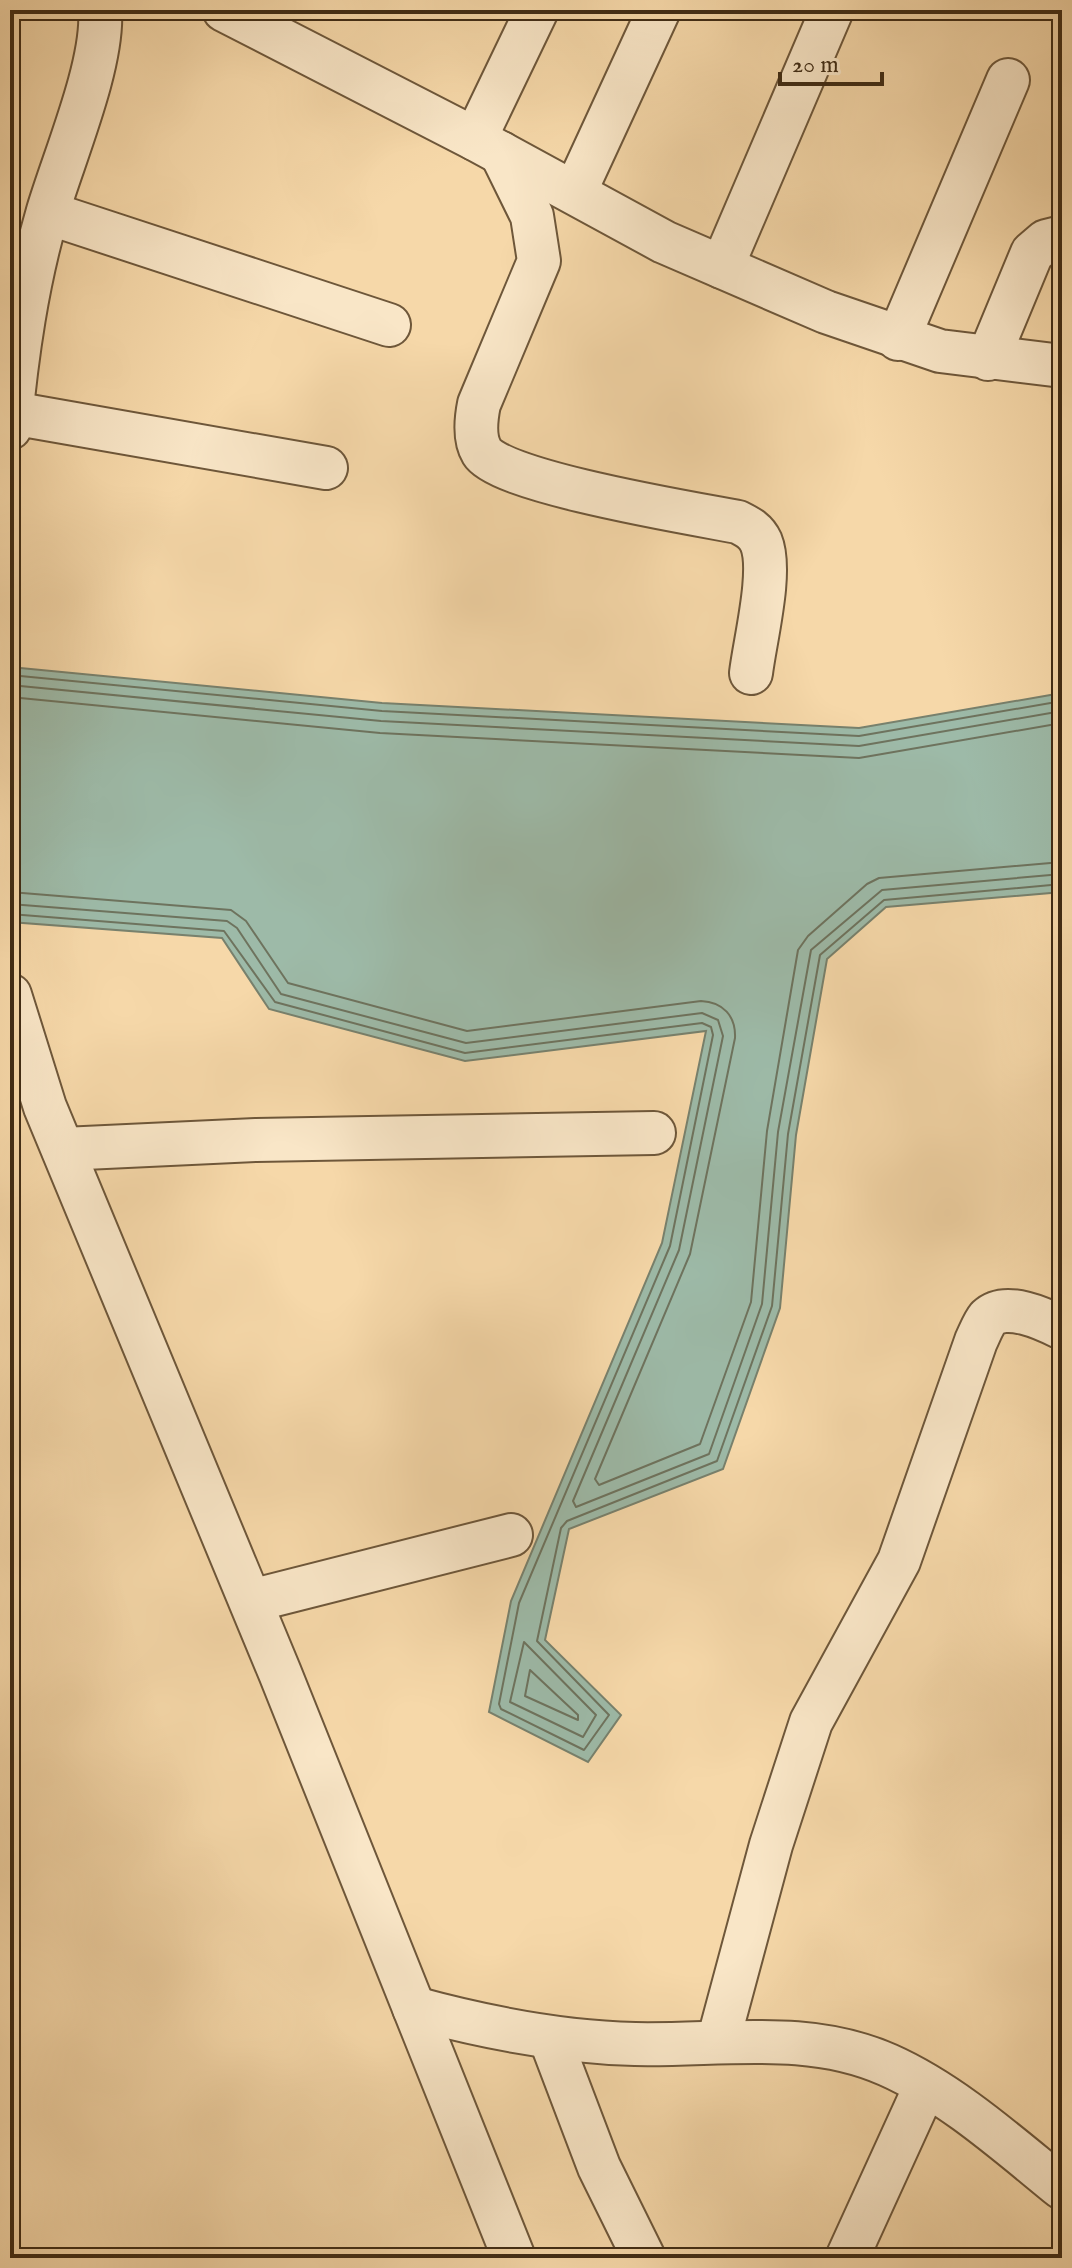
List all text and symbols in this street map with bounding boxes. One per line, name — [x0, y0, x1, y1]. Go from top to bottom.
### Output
scale bar — [780, 36, 882, 86]
text: 20 m — [792, 50, 839, 81]

